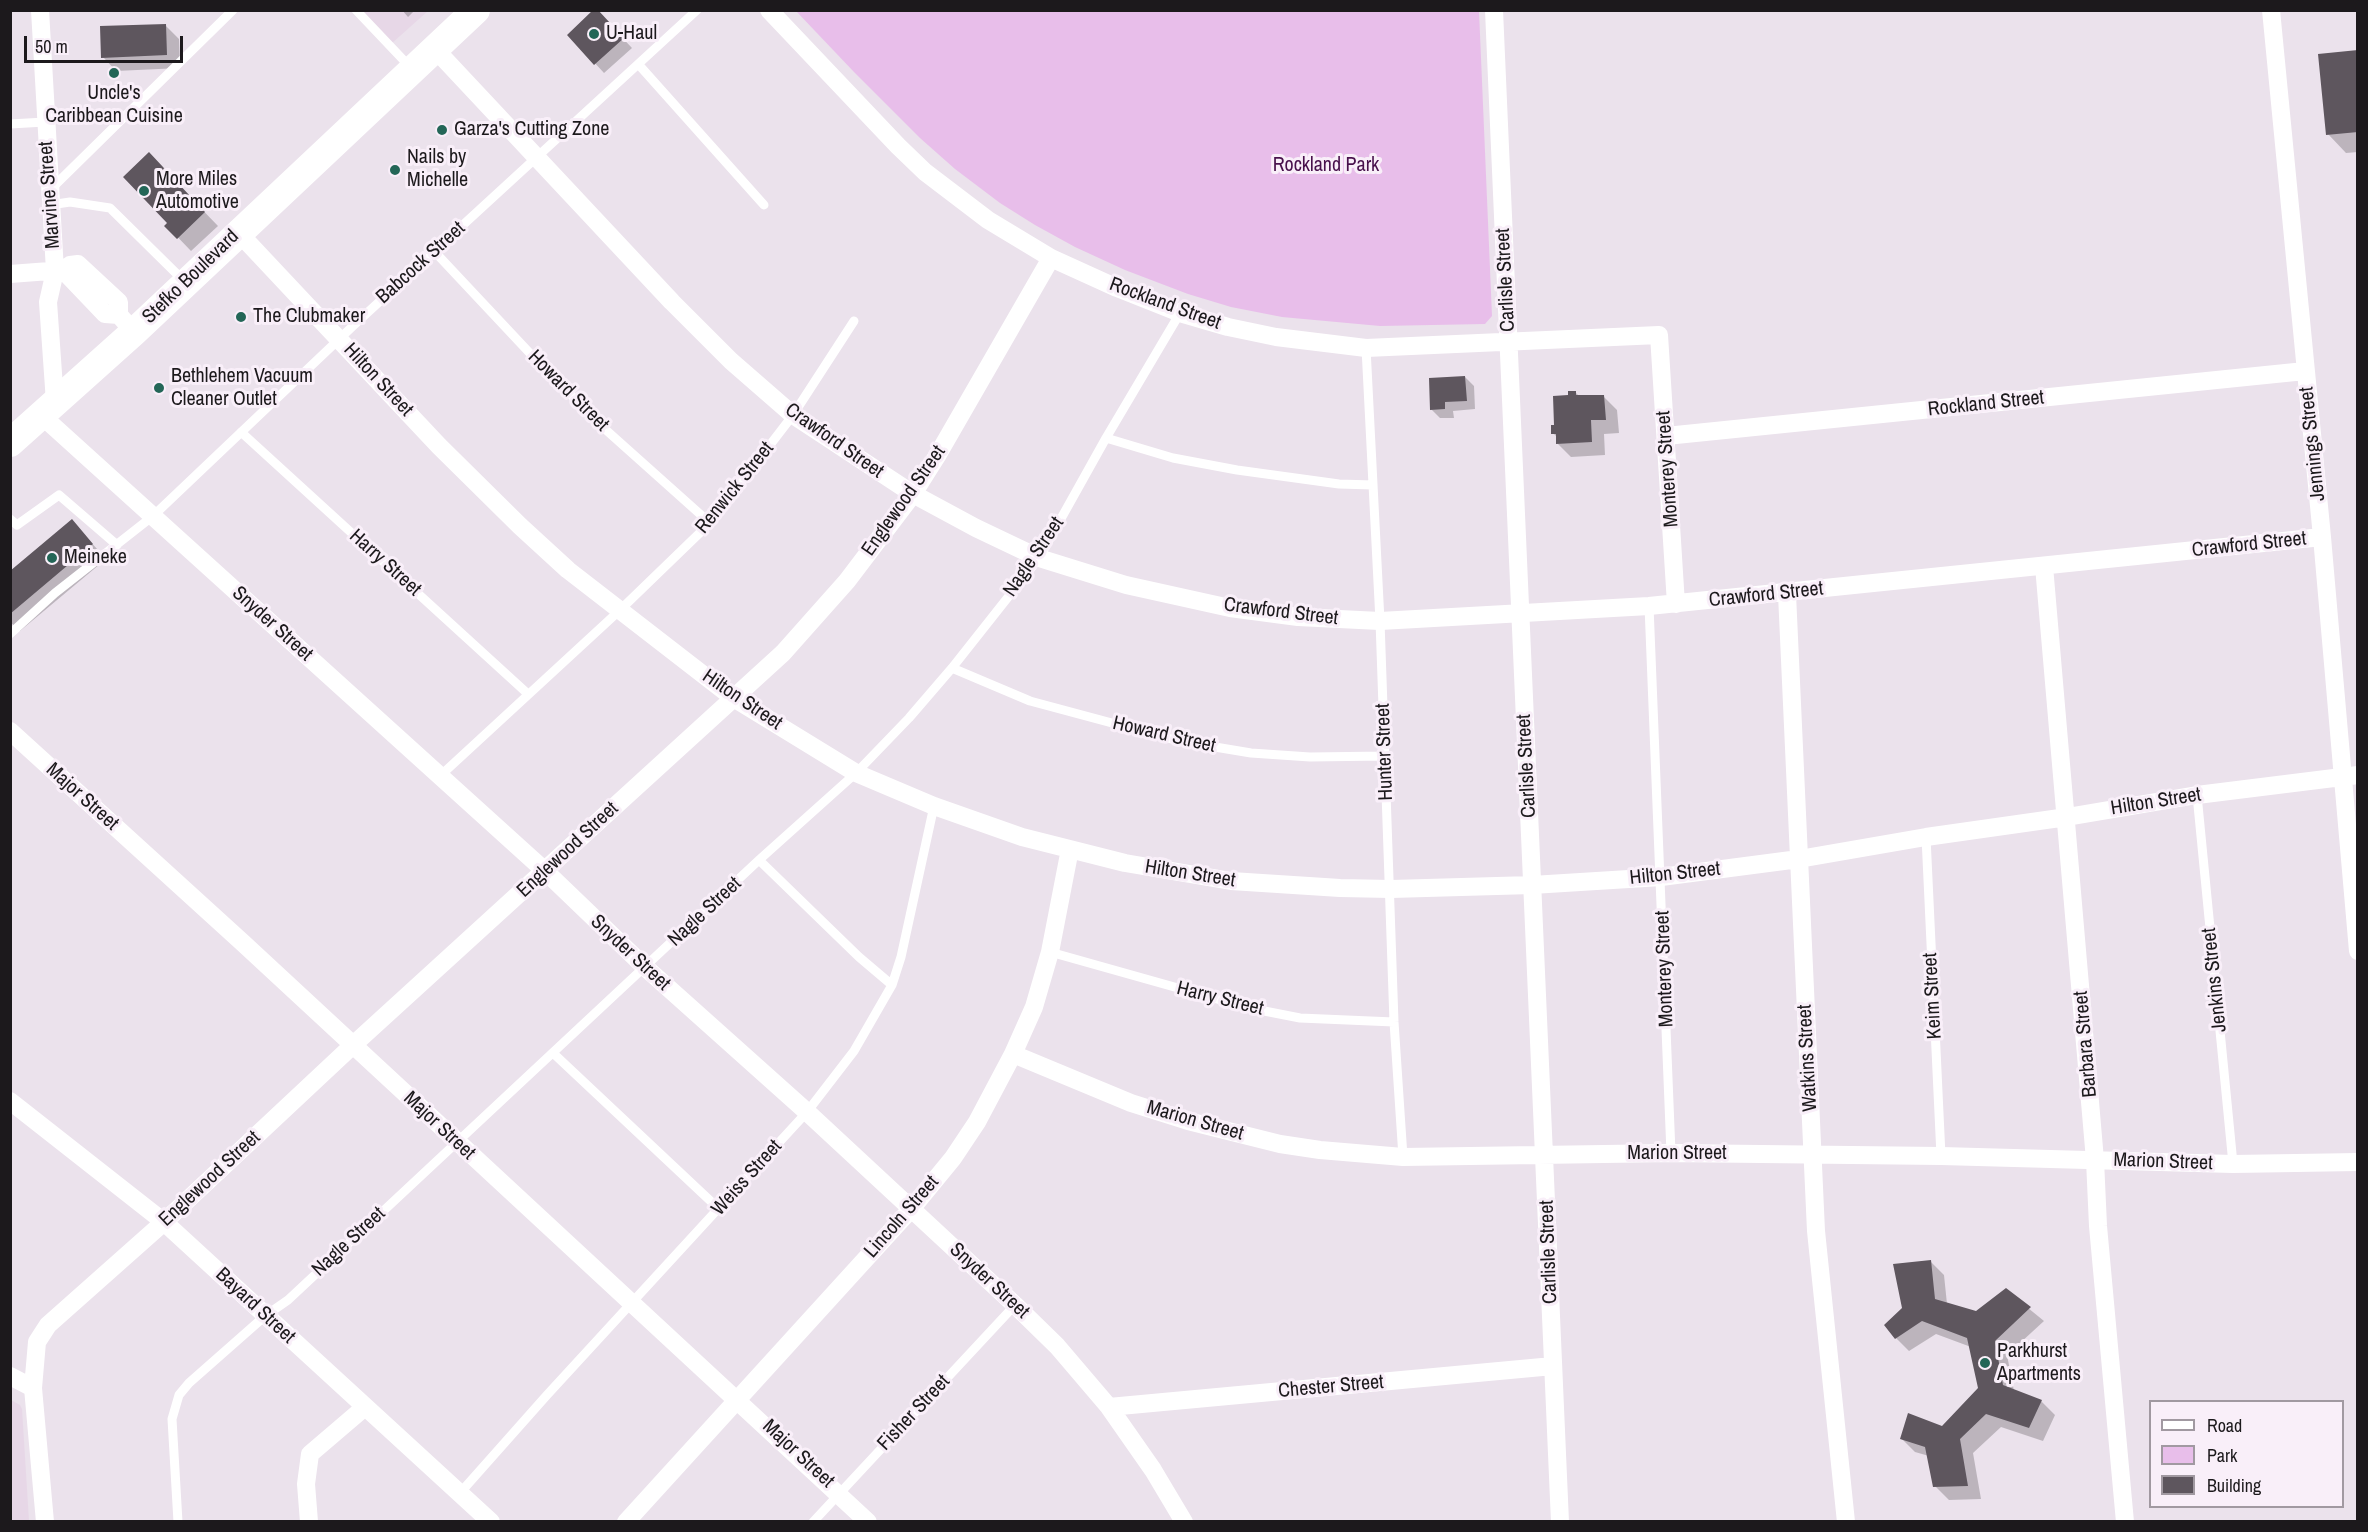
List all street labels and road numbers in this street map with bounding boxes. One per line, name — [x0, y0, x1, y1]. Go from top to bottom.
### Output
street label: Marvine Street — [34, 141, 66, 249]
street label: Babcock Street — [372, 217, 470, 309]
street label: Stefko Boulevard — [138, 225, 244, 329]
street label: Carlisle Street — [1491, 227, 1521, 333]
street label: Rockland Street — [1106, 273, 1224, 335]
street label: Hilton Street — [338, 338, 418, 422]
street label: Howard Street — [522, 345, 614, 437]
street label: Rockland Street — [1927, 386, 2045, 422]
street label: Jennings Street — [2295, 386, 2331, 502]
street label: Crawford Street — [780, 398, 888, 484]
street label: Monterey Street — [1652, 410, 1684, 528]
street label: Renwick Street — [691, 437, 779, 539]
street label: Englewood Street — [857, 441, 951, 561]
street label: Nagle Street — [999, 513, 1069, 601]
street label: Harry Street — [344, 525, 426, 601]
street label: Crawford Street — [2191, 527, 2307, 563]
street label: Crawford Street — [1708, 577, 1824, 613]
street label: Snyder Street — [227, 582, 317, 666]
street label: Crawford Street — [1223, 593, 1339, 631]
street label: Hilton Street — [698, 665, 786, 735]
street label: Hunter Street — [1371, 703, 1399, 801]
street label: Howard Street — [1110, 712, 1218, 758]
street label: Carlisle Street — [1512, 713, 1542, 819]
street label: Major Street — [41, 758, 123, 836]
street label: Hilton Street — [2109, 783, 2203, 821]
street label: Englewood Street — [512, 797, 624, 903]
street label: Hilton Street — [1143, 855, 1237, 893]
street label: Hilton Street — [1628, 857, 1722, 891]
street label: Nagle Street — [663, 872, 747, 952]
street label: Snyder Street — [585, 910, 675, 996]
street label: Monterey Street — [1651, 910, 1679, 1028]
street label: Jenkins Street — [2198, 927, 2232, 1033]
street label: Keim Street — [1919, 952, 1947, 1040]
street label: Harry Street — [1174, 977, 1266, 1021]
street label: Barbara Street — [2069, 990, 2103, 1098]
street label: Watkins Street — [1793, 1004, 1823, 1112]
street label: Major Street — [398, 1087, 480, 1165]
street label: Marion Street — [1144, 1096, 1246, 1146]
street label: Englewood Street — [154, 1126, 266, 1232]
street label: Weiss Street — [707, 1135, 787, 1221]
street label: Marion Street — [1627, 1142, 1727, 1166]
street label: Marion Street — [2113, 1148, 2213, 1176]
street label: Lincoln Street — [860, 1171, 944, 1263]
street label: Carlisle Street — [1535, 1200, 1563, 1304]
street label: Nagle Street — [307, 1202, 391, 1282]
street label: Snyder Street — [944, 1238, 1034, 1324]
street label: Bayard Street — [210, 1263, 300, 1349]
street label: Fisher Street — [873, 1370, 955, 1456]
street label: Chester Street — [1277, 1370, 1385, 1404]
street label: Major Street — [757, 1415, 839, 1493]

